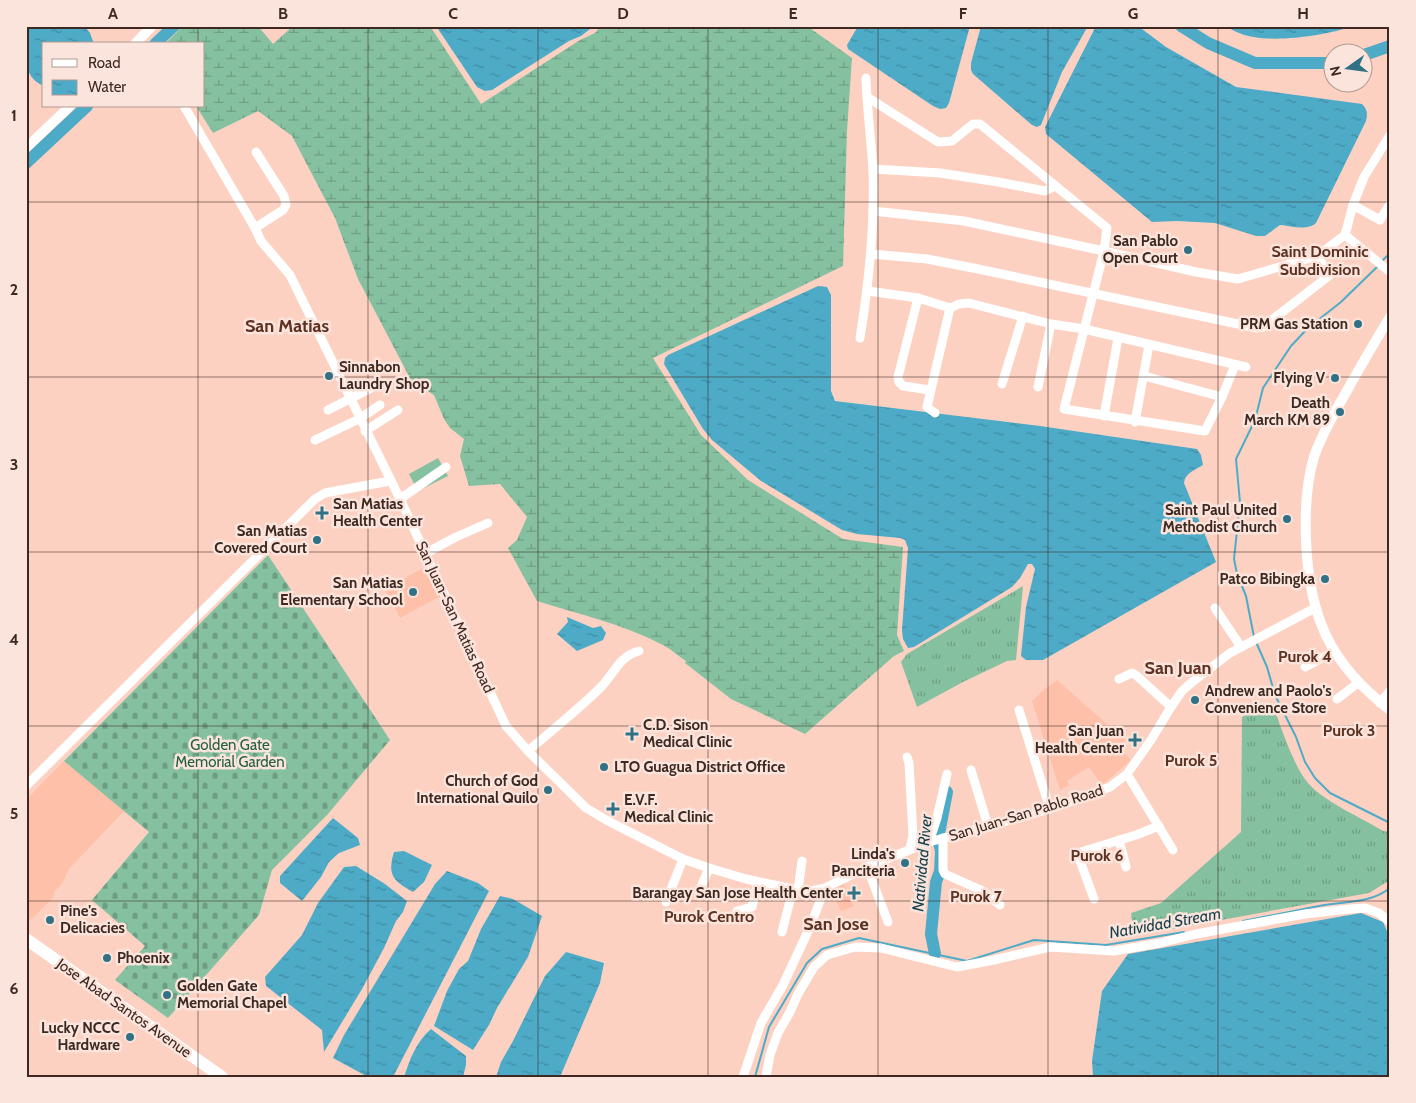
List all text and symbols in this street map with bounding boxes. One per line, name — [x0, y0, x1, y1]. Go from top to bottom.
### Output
text: A — [108, 4, 118, 23]
text: B — [278, 4, 288, 23]
text: C — [448, 4, 458, 23]
text: D — [617, 4, 629, 23]
text: E — [788, 4, 798, 23]
text: F — [959, 4, 968, 23]
text: G — [1128, 4, 1138, 23]
text: H — [1297, 4, 1309, 23]
legend — [42, 42, 205, 108]
north arrow — [1324, 42, 1374, 92]
text: Road — [88, 54, 121, 72]
text: N — [1325, 64, 1345, 78]
text: Water — [88, 78, 126, 96]
text: 1 — [11, 106, 17, 125]
place label: San Pablo Open Court — [1103, 232, 1178, 267]
district label: Saint Dominic Subdivision — [1271, 242, 1369, 279]
marker: San Pablo Open Court — [1182, 244, 1194, 256]
text: 2 — [10, 280, 18, 299]
district label: San Matias — [245, 315, 329, 337]
place label: PRM Gas Station — [1240, 315, 1348, 333]
marker: PRM Gas Station — [1352, 318, 1364, 330]
place label: Sinnabon Laundry Shop — [339, 358, 430, 393]
place label: Flying V — [1273, 369, 1326, 387]
marker: Sinnabon Laundry Shop — [323, 370, 335, 382]
marker: Flying V — [1329, 372, 1341, 384]
place label: Death March KM 89 — [1244, 394, 1330, 429]
marker: Death March KM 89 — [1334, 406, 1346, 418]
text: 3 — [10, 455, 18, 474]
place label: San Matias Health Center — [333, 495, 422, 530]
place label: Saint Paul United Methodist Church — [1162, 501, 1277, 536]
marker: San Matias Health Center — [315, 506, 329, 520]
marker: Saint Paul United Methodist Church — [1281, 513, 1293, 525]
place label: San Matias Covered Court — [214, 522, 307, 557]
marker: San Matias Covered Court — [311, 534, 323, 546]
street label: San Juan-San Matias Road — [412, 538, 498, 696]
place label: Patco Bibingka — [1220, 570, 1316, 588]
marker: Patco Bibingka — [1319, 573, 1331, 585]
place label: San Matias Elementary School — [280, 574, 403, 609]
marker: San Matias Elementary School — [407, 586, 419, 598]
text: 4 — [9, 630, 19, 649]
district label: Purok 4 — [1278, 647, 1332, 666]
district label: San Juan — [1144, 657, 1212, 679]
place label: Andrew and Paolo's Convenience Store — [1205, 682, 1332, 717]
marker: Andrew and Paolo's Convenience Store — [1189, 694, 1201, 706]
place label: C.D. Sison Medical Clinic — [643, 716, 732, 751]
district label: Purok 3 — [1323, 721, 1375, 740]
place label: San Juan Health Center — [1035, 722, 1124, 757]
marker: C.D. Sison Medical Clinic — [625, 727, 639, 741]
marker: San Juan Health Center — [1128, 733, 1142, 747]
park label: Golden Gate Memorial Garden — [175, 736, 285, 771]
district label: Purok 5 — [1165, 751, 1217, 770]
place label: LTO Guagua District Office — [614, 758, 785, 776]
marker: LTO Guagua District Office — [598, 761, 610, 773]
place label: Church of God International Quilo — [416, 772, 538, 807]
street label: San Juan-San Pablo Road — [947, 781, 1105, 845]
marker: Church of God International Quilo — [542, 784, 554, 796]
place label: E.V.F. Medical Clinic — [624, 791, 713, 826]
marker: E.V.F. Medical Clinic — [606, 802, 620, 816]
text: 5 — [10, 804, 18, 823]
water label: Natividad River — [908, 812, 936, 912]
place label: Linda's Panciteria — [831, 845, 896, 880]
district label: Purok 6 — [1071, 846, 1123, 865]
marker: Linda's Panciteria — [899, 857, 911, 869]
place label: Barangay San Jose Health Center — [632, 884, 843, 902]
marker: Barangay San Jose Health Center — [847, 886, 861, 900]
district label: Purok 7 — [950, 887, 1003, 906]
place label: Pine's Delicacies — [60, 902, 125, 937]
water label: Natividad Stream — [1108, 904, 1222, 942]
district label: Purok Centro — [664, 907, 754, 926]
district label: San Jose — [803, 913, 869, 935]
marker: Pine's Delicacies — [44, 914, 56, 926]
place label: Phoenix — [117, 949, 170, 967]
marker: Phoenix — [101, 952, 113, 964]
street label: Jose Abad Santos Avenue — [52, 954, 195, 1062]
place label: Golden Gate Memorial Chapel — [177, 977, 287, 1012]
text: 6 — [10, 979, 19, 998]
marker: Golden Gate Memorial Chapel — [161, 989, 173, 1001]
place label: Lucky NCCC Hardware — [41, 1019, 120, 1054]
marker: Lucky NCCC Hardware — [124, 1031, 136, 1043]

